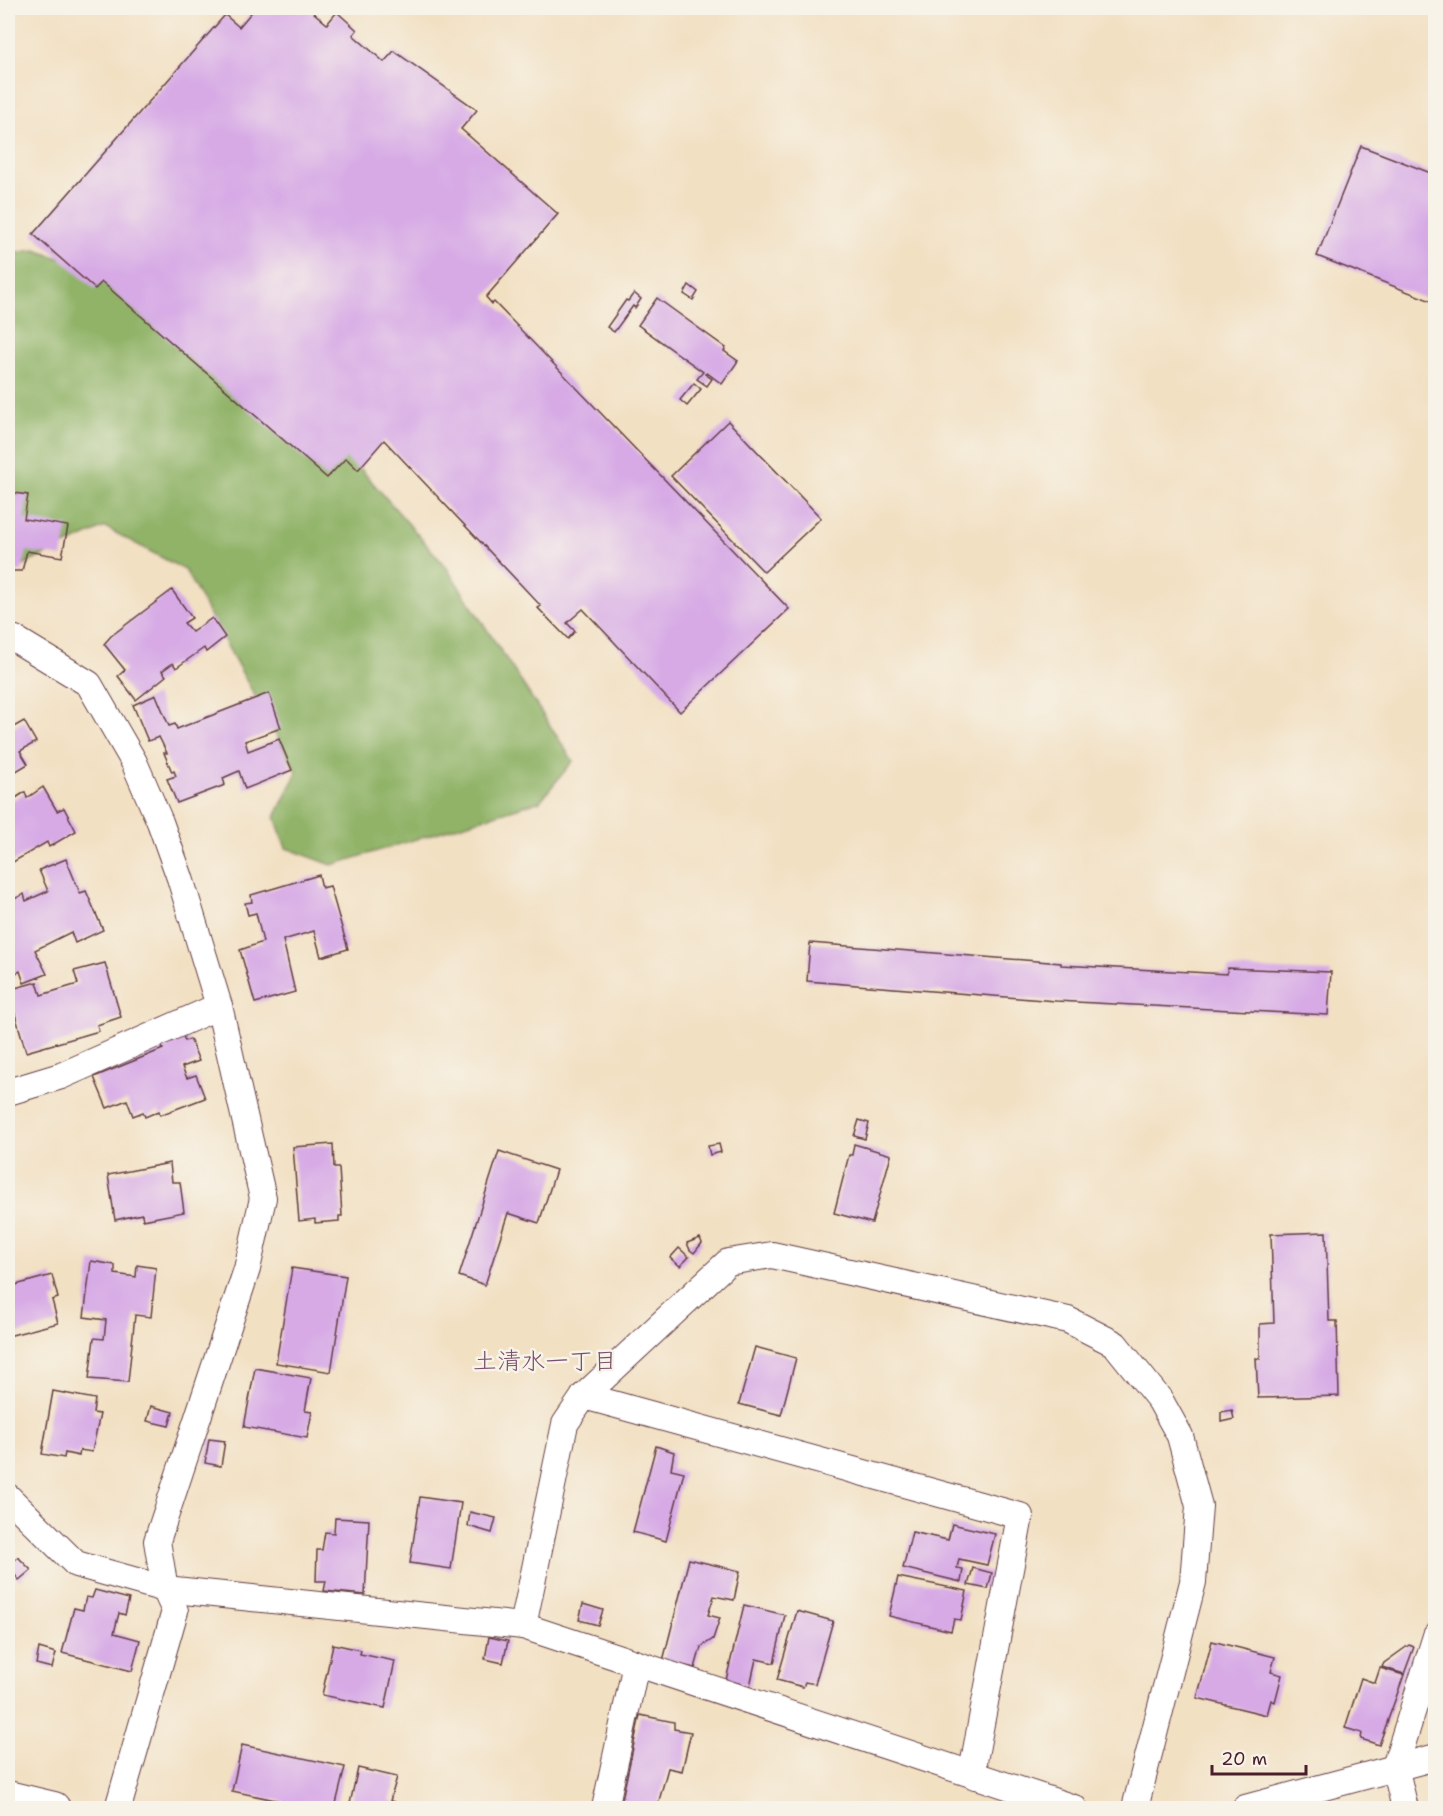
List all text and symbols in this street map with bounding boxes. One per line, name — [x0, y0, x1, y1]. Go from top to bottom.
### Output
district label: 土清水一丁目 — [473, 1345, 617, 1377]
scale bar — [1212, 1738, 1306, 1776]
text: 20 m — [1221, 1747, 1267, 1771]

